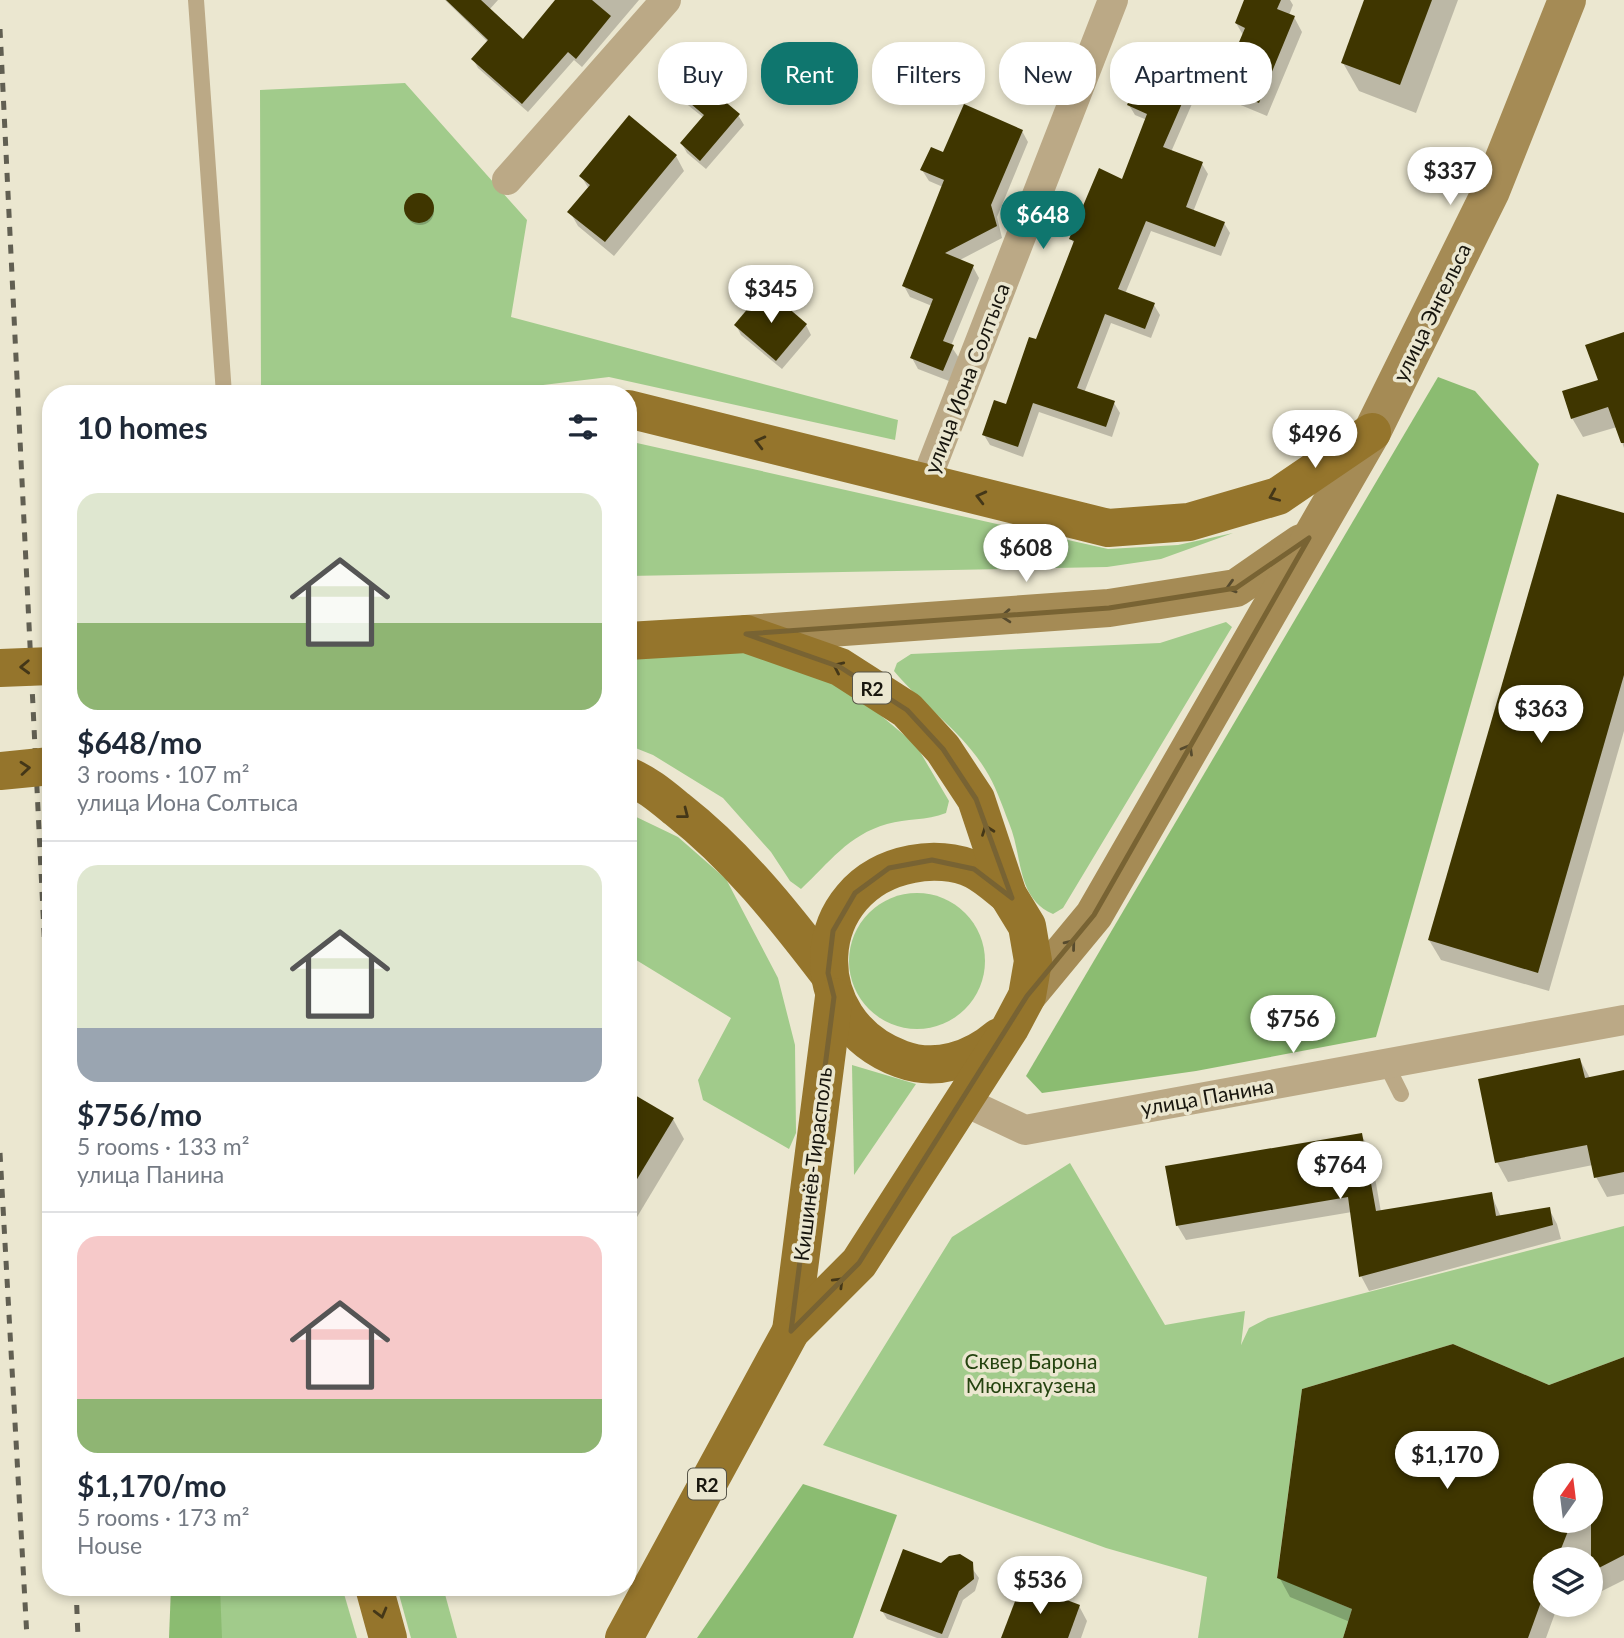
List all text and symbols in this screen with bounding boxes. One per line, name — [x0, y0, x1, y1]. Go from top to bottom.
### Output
chip: Buy — [658, 42, 747, 105]
chip: Rent — [761, 42, 858, 105]
chip: Filters — [872, 42, 985, 105]
chip: New — [999, 42, 1096, 105]
chip: Apartment — [1110, 42, 1272, 105]
pin: $337 — [1409, 148, 1491, 207]
text: $337 — [1423, 156, 1477, 184]
pin: $648 — [1002, 191, 1084, 251]
text: $648 — [1016, 200, 1070, 228]
street label: улица Энгельса — [1387, 239, 1475, 385]
pin: $345 — [730, 266, 812, 325]
text: $345 — [744, 274, 798, 302]
street label: улица Иона Солтыса — [918, 279, 1014, 477]
icon: filters — [564, 408, 602, 446]
text: 10 homes — [77, 409, 208, 445]
pin: $496 — [1274, 410, 1356, 470]
text: $496 — [1288, 419, 1342, 447]
one-way arrow — [754, 436, 766, 450]
one-way arrow — [1269, 488, 1281, 502]
one-way arrow — [975, 491, 987, 505]
pin: $608 — [985, 524, 1067, 584]
text: $608 — [999, 533, 1053, 561]
icon: home — [277, 539, 403, 665]
one-way arrow — [1226, 579, 1238, 594]
one-way arrow — [1000, 608, 1011, 623]
one-way arrow — [20, 659, 31, 674]
one-way arrow — [833, 662, 845, 676]
road number: R2 — [853, 673, 891, 704]
pin: $363 — [1500, 686, 1582, 745]
text: $363 — [1514, 694, 1568, 722]
text: $648/mo — [77, 724, 202, 760]
one-way arrow — [1180, 744, 1193, 757]
text: 3 rooms · 107 m² — [77, 760, 249, 788]
one-way arrow — [20, 761, 31, 776]
text: улица Иона Солтыса — [77, 788, 298, 816]
one-way arrow — [676, 806, 689, 819]
one-way arrow — [981, 825, 995, 837]
icon: home — [277, 911, 403, 1037]
one-way arrow — [1063, 939, 1075, 952]
pin: $756 — [1252, 996, 1334, 1055]
text: $756 — [1266, 1004, 1320, 1032]
street label: Кишинёв-Тирасполь — [788, 1066, 836, 1262]
street label: улица Панина — [1139, 1072, 1275, 1120]
text: $756/mo — [77, 1096, 202, 1132]
text: 5 rooms · 133 m² — [77, 1132, 249, 1160]
pin: $764 — [1299, 1142, 1381, 1201]
text: $764 — [1313, 1150, 1367, 1178]
text: улица Панина — [77, 1160, 224, 1188]
one-way arrow — [831, 1278, 844, 1291]
icon: home — [277, 1282, 403, 1408]
park label: Сквер Барона Мюнхгаузена — [965, 1348, 1097, 1397]
pin: $1,170 — [1390, 1432, 1504, 1491]
text: $1,170 — [1411, 1440, 1483, 1468]
north arrow — [1533, 1463, 1603, 1533]
map controls — [1533, 1463, 1603, 1617]
text: $1,170/mo — [77, 1467, 226, 1503]
road number: R2 — [688, 1468, 726, 1500]
text: 5 rooms · 173 m² — [77, 1503, 249, 1531]
text: House — [77, 1531, 142, 1559]
button: layers — [1533, 1547, 1603, 1617]
pin: $536 — [999, 1556, 1081, 1616]
text: $536 — [1013, 1565, 1067, 1593]
one-way arrow — [373, 1606, 387, 1618]

